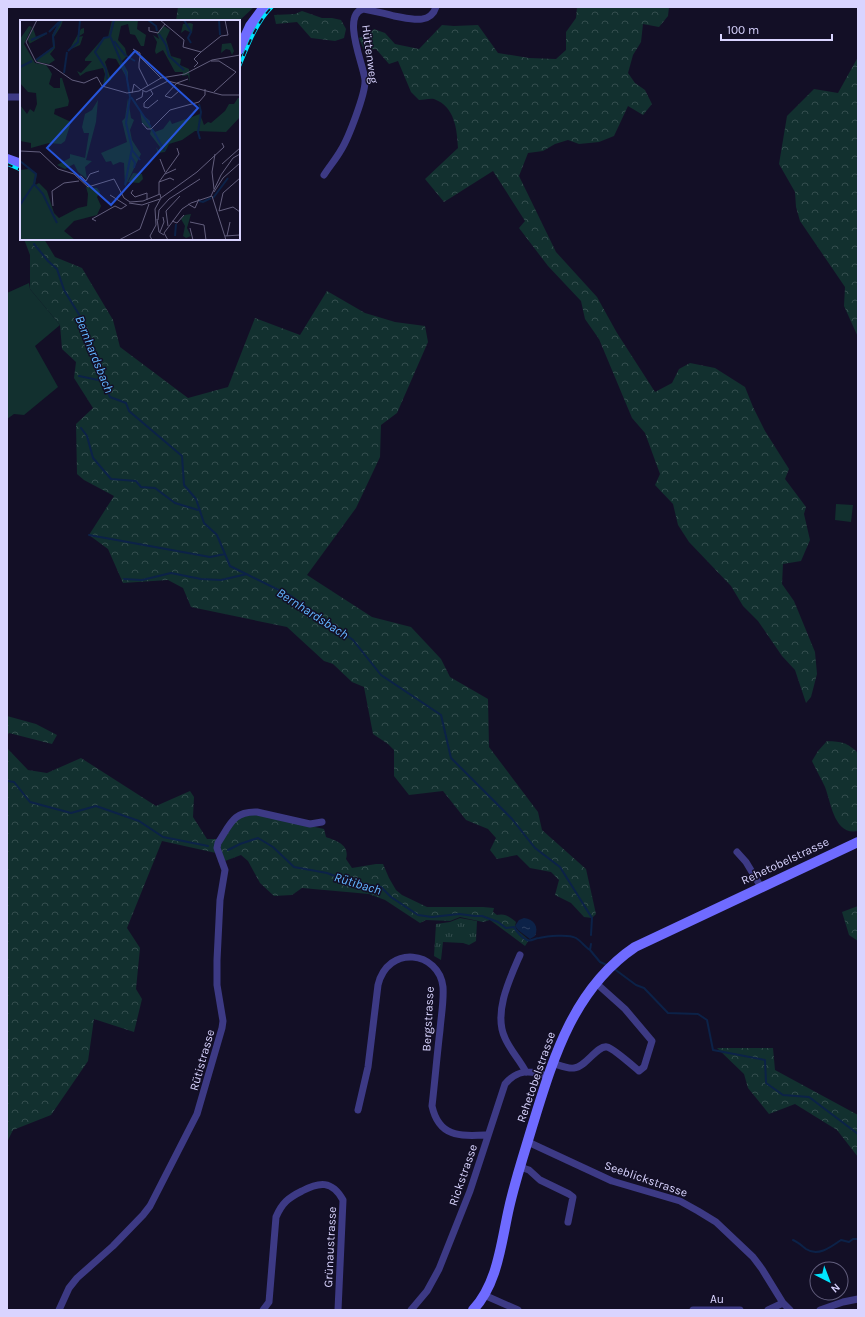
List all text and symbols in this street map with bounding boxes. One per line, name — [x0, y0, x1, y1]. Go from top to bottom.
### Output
scale bar — [721, 16, 832, 42]
inset map — [20, 20, 240, 240]
text: 100 m — [727, 23, 759, 37]
street label: Hüttenweg — [359, 24, 381, 85]
water label: Bernhardsbach — [72, 313, 117, 395]
water label: Bernhardsbach — [274, 585, 351, 642]
street label: Rehetobelstrasse — [739, 835, 831, 887]
water label: Rütibach — [332, 869, 383, 898]
street label: Bergstrasse — [419, 986, 437, 1052]
street label: Rütistrasse — [187, 1028, 217, 1092]
street label: Rehetobelstrasse — [514, 1030, 558, 1124]
street label: Rickstrasse — [446, 1142, 480, 1208]
street label: Seeblickstrasse — [603, 1158, 689, 1200]
street label: Grünaustrasse — [321, 1206, 339, 1288]
north arrow — [809, 1261, 849, 1301]
text: N — [828, 1281, 843, 1296]
street label: Au — [710, 1292, 724, 1306]

